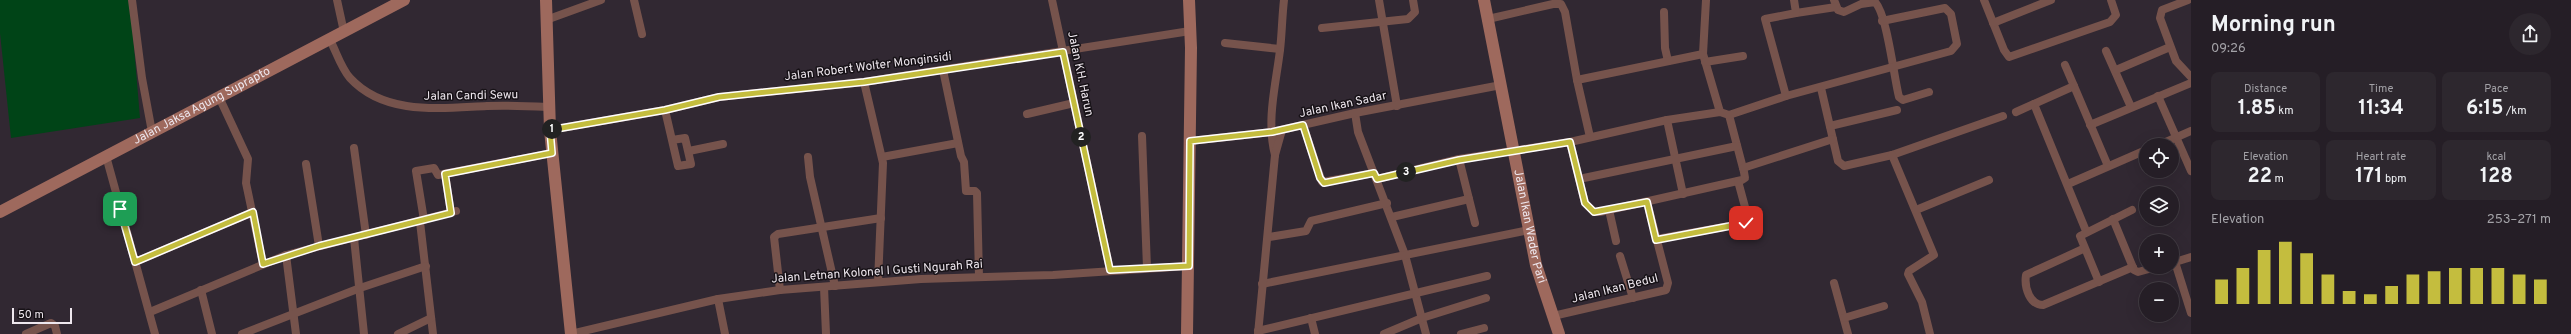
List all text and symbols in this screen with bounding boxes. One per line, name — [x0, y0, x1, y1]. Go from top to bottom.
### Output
text: Morning run — [2211, 12, 2336, 39]
button: share — [2509, 13, 2551, 55]
street label: Jalan KH. Harun — [1063, 30, 1097, 118]
text: 09:26 — [2211, 41, 2246, 57]
street label: Jalan Robert Wolter Monginsidi — [783, 49, 953, 85]
street label: Jalan Jaksa Agung Suprapto — [130, 63, 274, 149]
text: Distance — [2244, 82, 2287, 96]
text: Time — [2369, 82, 2393, 96]
text: Pace — [2484, 82, 2508, 96]
street label: Jalan Candi Sewu — [424, 87, 518, 105]
street label: Jalan Ikan Sadar — [1298, 88, 1389, 122]
text: 1.85 — [2238, 96, 2276, 122]
text: 11:34 — [2358, 96, 2404, 122]
text: 6:15 — [2466, 96, 2503, 122]
text: km — [2276, 104, 2293, 118]
text: /km — [2503, 104, 2527, 118]
pin: 1 — [542, 119, 562, 139]
text: 1 — [550, 122, 554, 136]
pin: 2 — [1071, 127, 1091, 147]
text: 2 — [1078, 130, 1084, 144]
map controls — [2139, 138, 2179, 322]
button: locate — [2139, 138, 2179, 178]
text: Elevation — [2243, 150, 2288, 164]
text: Heart rate — [2356, 150, 2406, 164]
text: kcal — [2487, 150, 2506, 164]
pin: 3 — [1396, 162, 1416, 182]
text: 22 — [2247, 164, 2272, 190]
text: 171 — [2355, 164, 2382, 190]
text: 128 — [2480, 164, 2513, 190]
text: 3 — [1403, 165, 1409, 179]
street label: Jalan Ikan Wader Pari — [1509, 168, 1550, 285]
text: m — [2272, 172, 2284, 186]
text: bpm — [2382, 172, 2407, 186]
button: layers — [2139, 186, 2179, 226]
pin — [103, 192, 137, 226]
icon: arrive — [109, 198, 131, 220]
pin — [1729, 206, 1763, 240]
icon: check — [1735, 212, 1757, 234]
text: Elevation — [2211, 212, 2264, 228]
text: 253–271 m — [2487, 212, 2551, 228]
button: + — [2139, 234, 2179, 274]
street label: Jalan Letnan Kolonel I Gusti Ngurah Rai — [771, 257, 983, 287]
street label: Jalan Ikan Bedul — [1570, 270, 1660, 308]
button: − — [2139, 282, 2179, 322]
scale bar — [12, 306, 72, 325]
text: 50 m — [18, 308, 44, 322]

